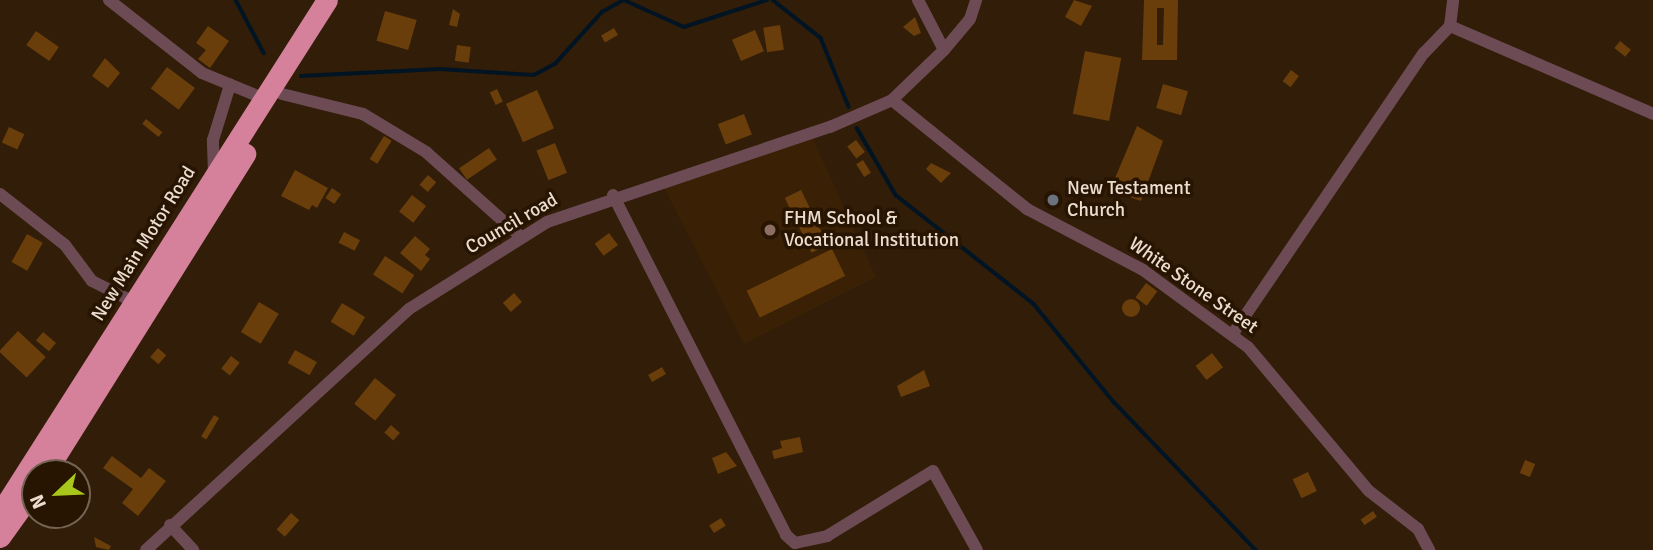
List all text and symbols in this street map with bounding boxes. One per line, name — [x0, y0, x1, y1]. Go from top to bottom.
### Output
street label: New Main Motor Road — [87, 162, 201, 326]
place label: New Testament Church — [1067, 178, 1191, 222]
street label: Council road — [462, 189, 562, 259]
marker: New Testament Church — [1045, 192, 1061, 208]
place label: FHM School & Vocational Institution — [784, 208, 959, 252]
marker: FHM School & Vocational Institution — [762, 222, 778, 238]
street label: White Stone Street — [1124, 233, 1262, 339]
north arrow — [21, 459, 91, 529]
text: N — [25, 491, 52, 512]

